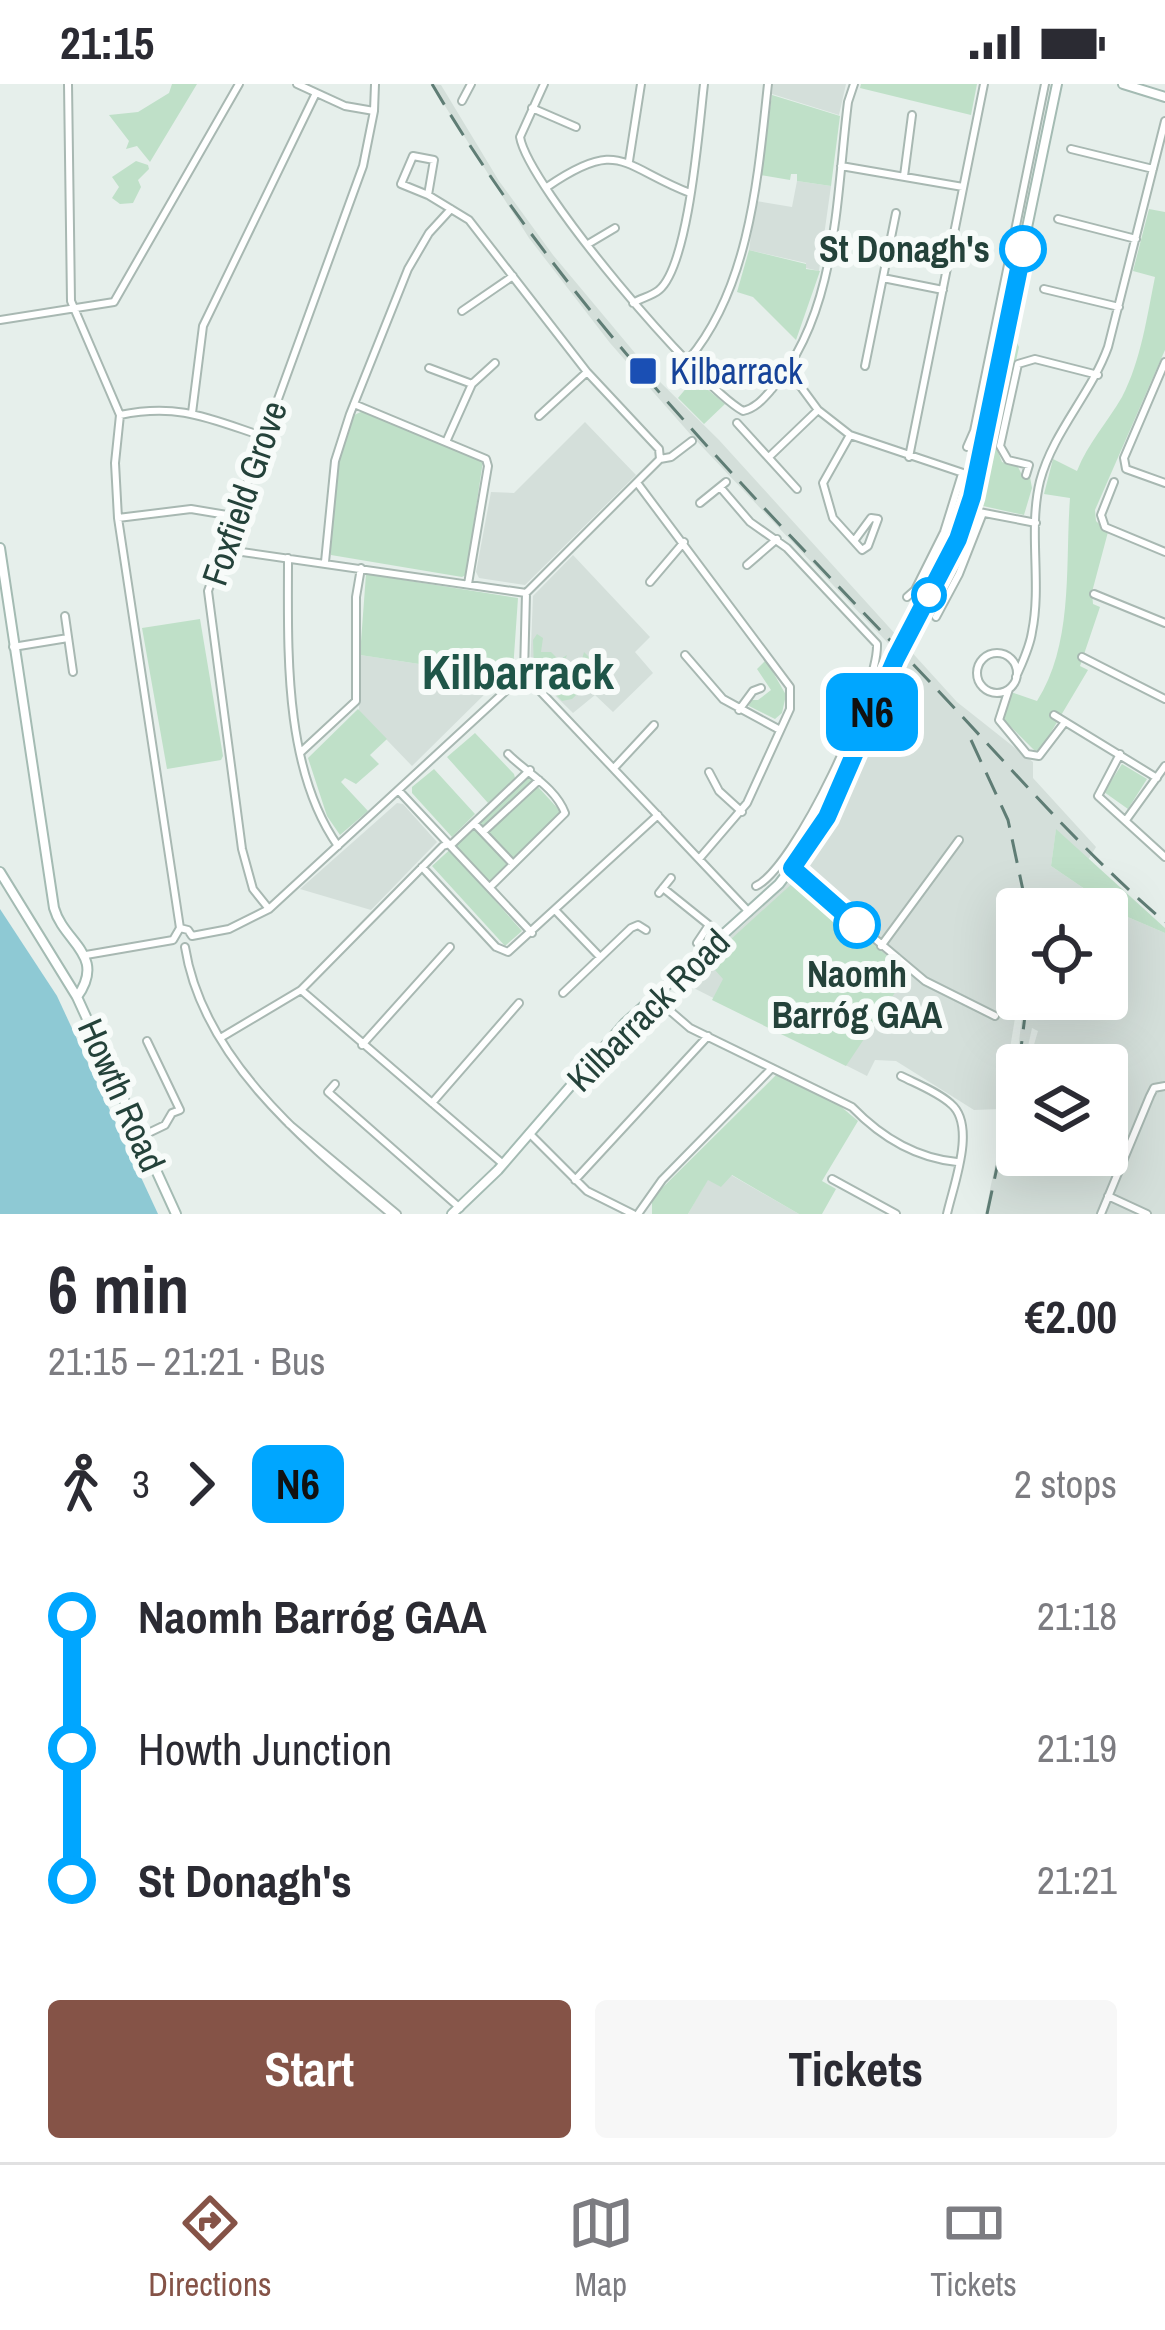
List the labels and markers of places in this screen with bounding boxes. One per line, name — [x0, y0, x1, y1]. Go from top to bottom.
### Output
place label: St Donagh's — [819, 225, 990, 273]
marker: St Donagh's — [1001, 227, 1045, 271]
place label: Kilbarrack — [670, 347, 803, 395]
marker: Kilbarrack — [627, 355, 659, 387]
unlabelled marker — [913, 579, 945, 611]
marker: Naomh Barróg GAA — [835, 903, 879, 947]
place label: Naomh Barróg GAA — [772, 950, 943, 1039]

